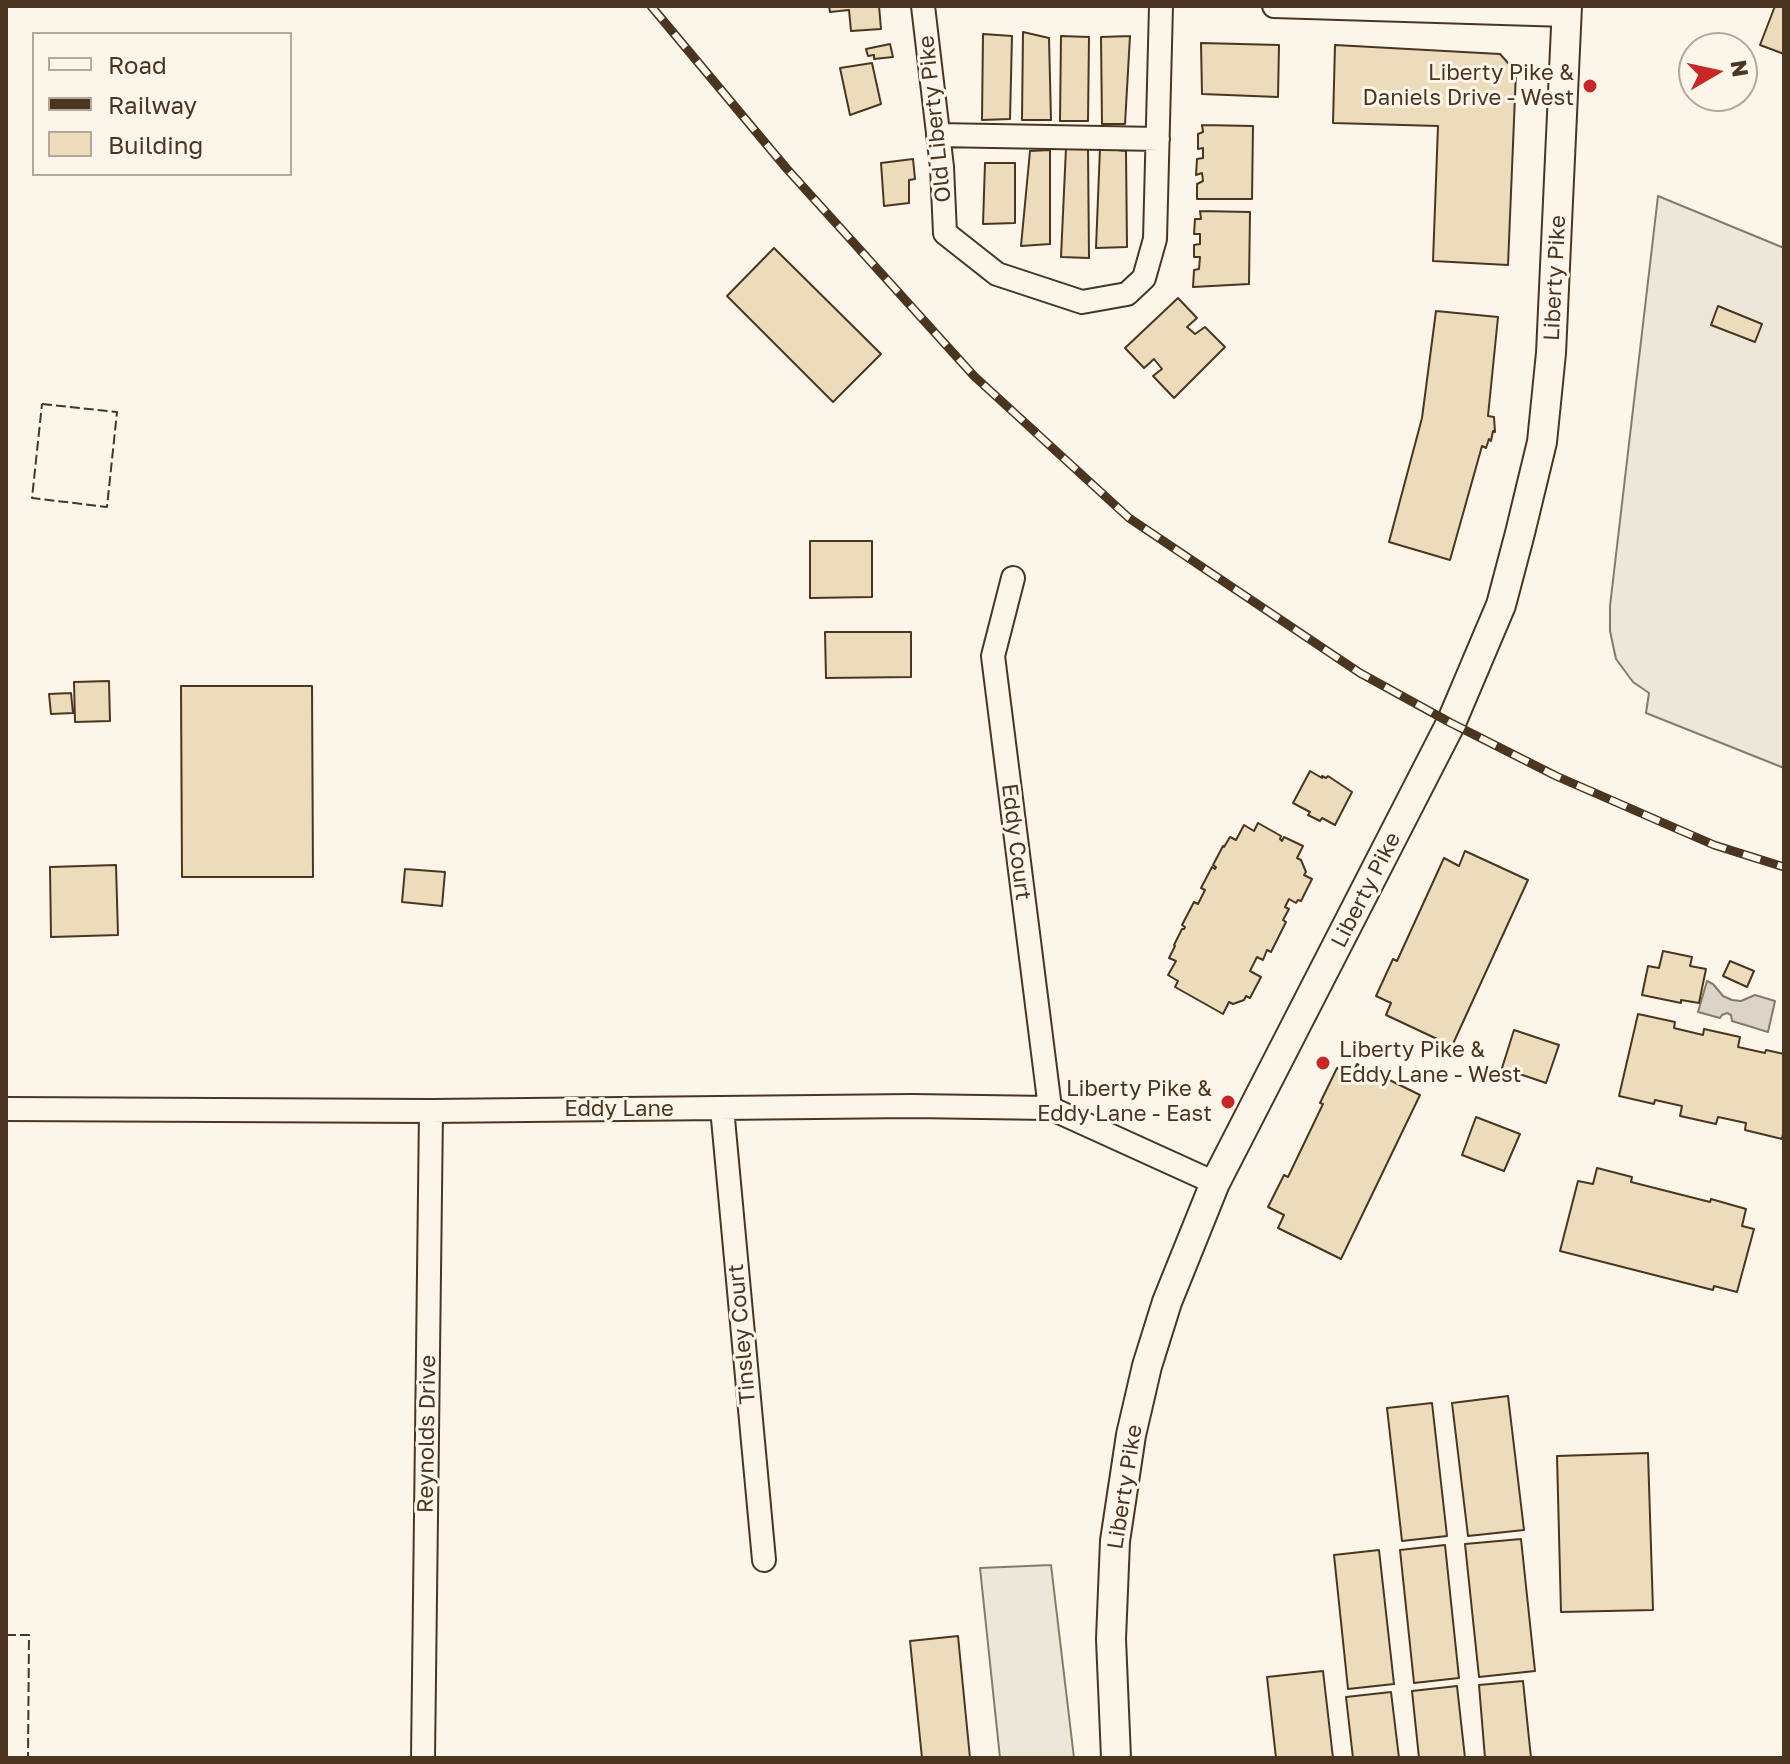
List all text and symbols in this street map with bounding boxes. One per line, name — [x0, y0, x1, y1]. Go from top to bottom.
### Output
legend — [32, 32, 292, 176]
north arrow — [1678, 32, 1758, 112]
street label: Old Liberty Pike — [913, 34, 957, 204]
text: Road — [108, 50, 167, 79]
text: N — [1726, 58, 1755, 79]
place label: Liberty Pike & Daniels Drive - West — [1362, 60, 1574, 112]
marker: Liberty Pike & Daniels Drive - West — [1581, 77, 1599, 95]
text: Railway — [108, 90, 197, 119]
text: Building — [108, 130, 203, 159]
street label: Liberty Pike — [1539, 214, 1571, 342]
street label: Eddy Court — [996, 782, 1036, 902]
street label: Liberty Pike — [1326, 828, 1406, 952]
place label: Liberty Pike & Eddy Lane - West — [1339, 1037, 1521, 1088]
marker: Liberty Pike & Eddy Lane - West — [1314, 1054, 1332, 1072]
place label: Liberty Pike & Eddy Lane - East — [1037, 1076, 1212, 1128]
marker: Liberty Pike & Eddy Lane - East — [1219, 1093, 1237, 1111]
street label: Eddy Lane — [564, 1096, 674, 1122]
street label: Tinsley Court — [723, 1263, 761, 1405]
street label: Reynolds Drive — [412, 1355, 442, 1513]
street label: Liberty Pike — [1102, 1423, 1148, 1551]

